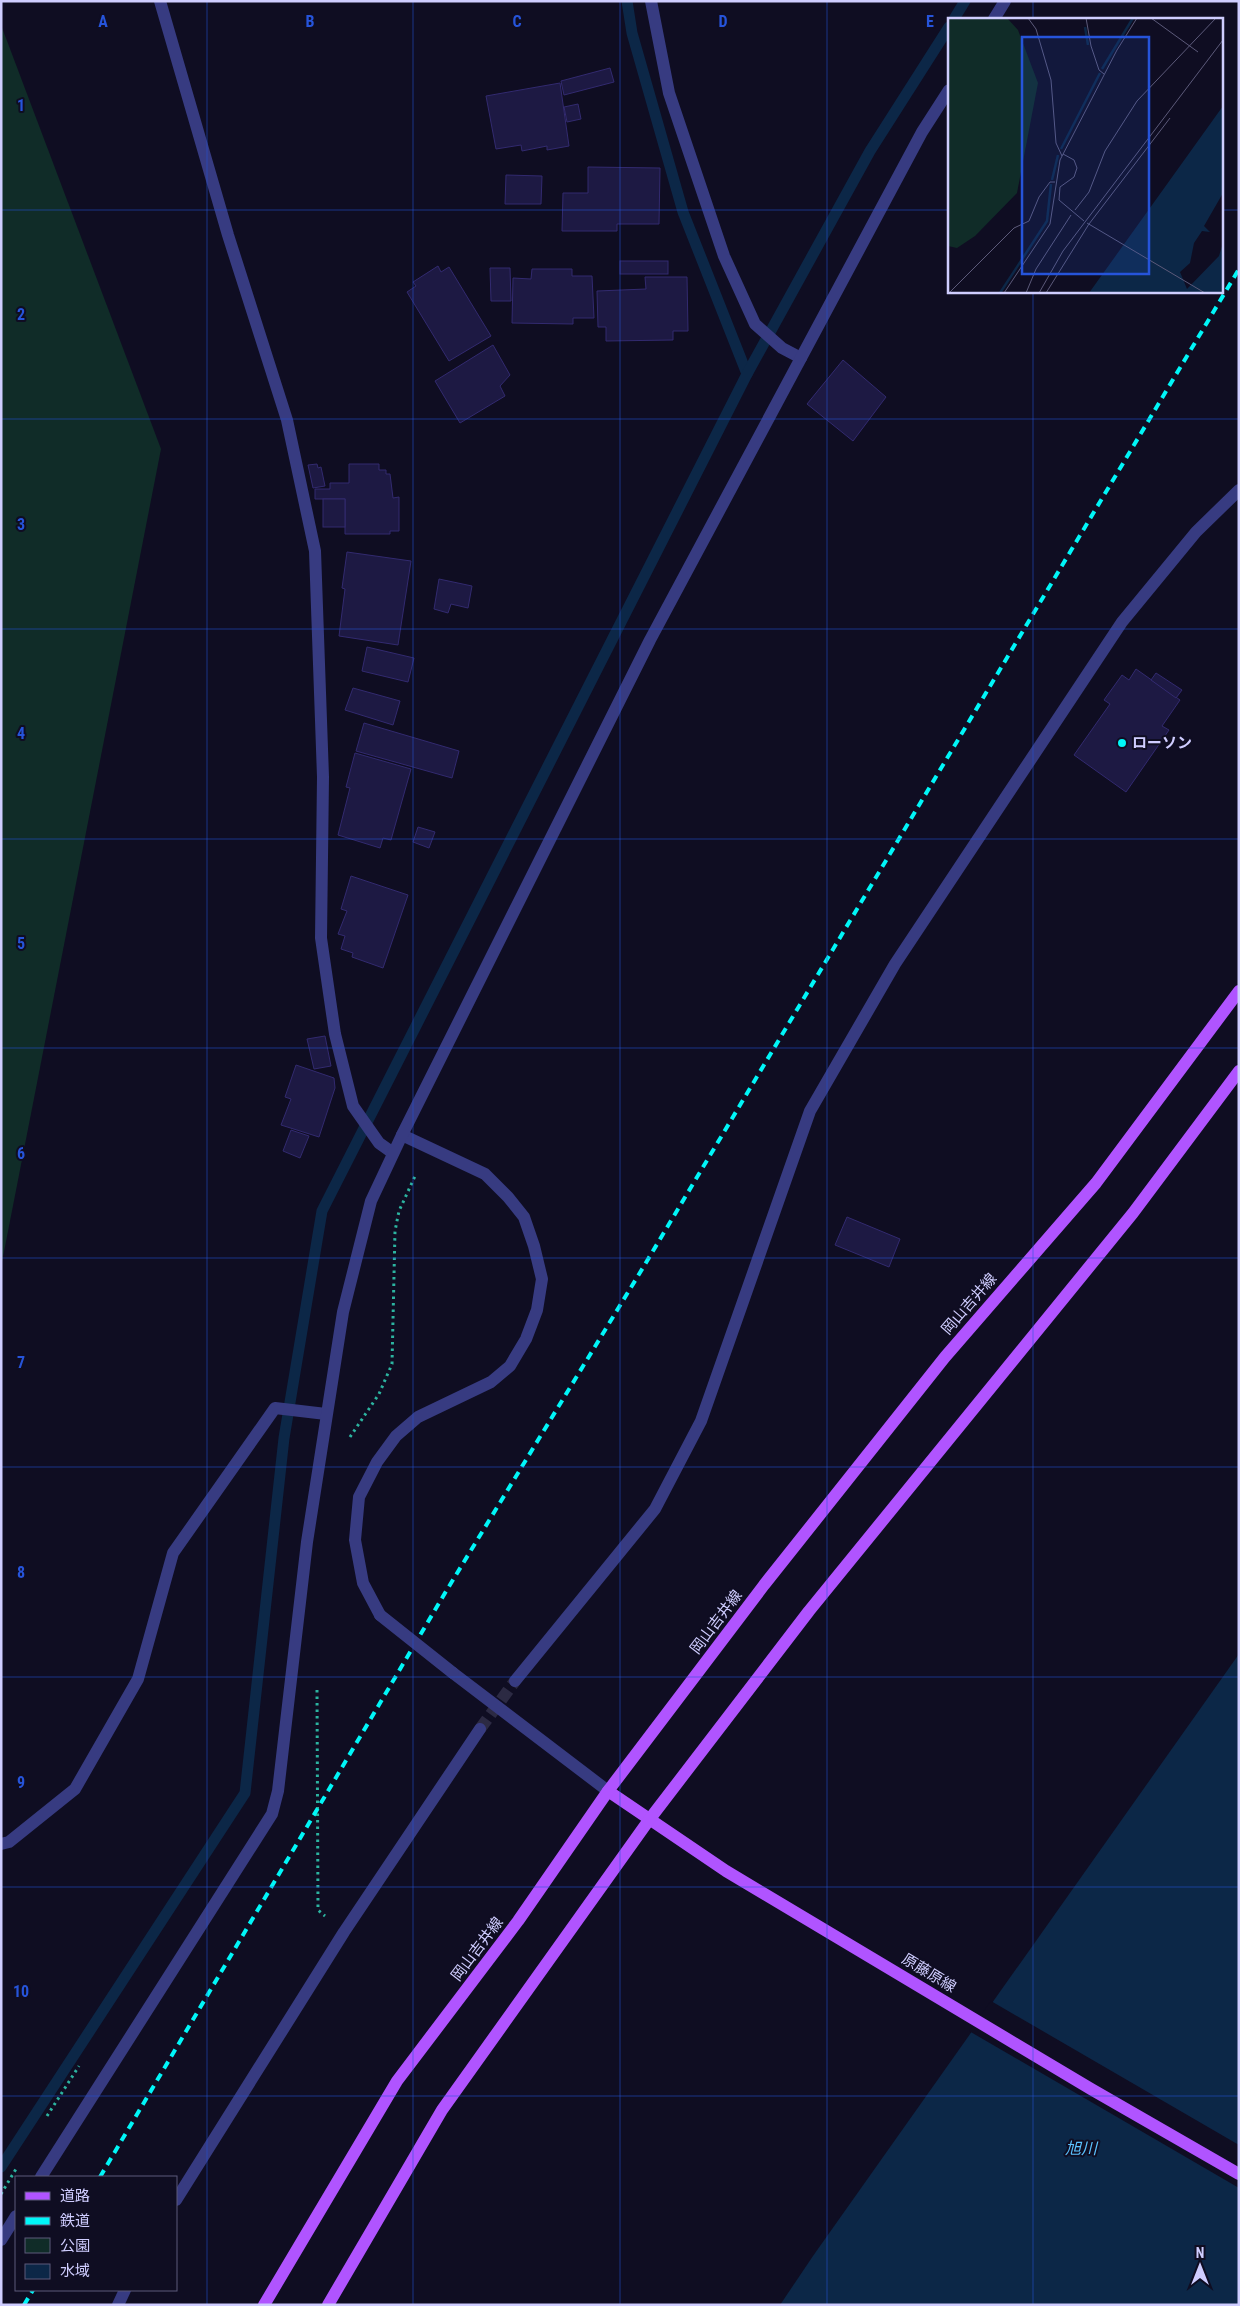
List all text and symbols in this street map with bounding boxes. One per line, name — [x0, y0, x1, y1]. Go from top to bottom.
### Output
text: A — [98, 12, 108, 31]
text: B — [306, 12, 315, 31]
text: C — [512, 12, 522, 31]
text: D — [718, 12, 728, 31]
text: E — [926, 12, 934, 31]
inset map — [948, 18, 1222, 292]
text: 1 — [17, 96, 25, 115]
text: 2 — [17, 305, 25, 324]
text: 3 — [17, 515, 25, 534]
text: 4 — [17, 724, 25, 743]
place label: ローソン — [1132, 734, 1192, 752]
marker: ローソン — [1116, 737, 1128, 749]
text: 5 — [17, 934, 25, 953]
text: 6 — [17, 1144, 25, 1163]
street label: 岡山吉井線 — [938, 1270, 1000, 1338]
text: 7 — [17, 1353, 25, 1372]
text: 8 — [17, 1563, 25, 1582]
street label: 岡山吉井線 — [686, 1587, 746, 1657]
text: 9 — [17, 1773, 25, 1792]
street label: 岡山吉井線 — [447, 1914, 507, 1984]
street label: 原藤原線 — [899, 1950, 959, 1996]
text: 10 — [13, 1982, 29, 2001]
water label: 旭川 — [1065, 2139, 1099, 2158]
legend — [15, 2176, 178, 2291]
text: 道路 — [60, 2187, 90, 2205]
text: 鉄道 — [60, 2212, 90, 2230]
text: 公園 — [60, 2237, 90, 2255]
north arrow — [1175, 2241, 1225, 2291]
text: N — [1196, 2245, 1204, 2261]
text: 水域 — [60, 2262, 90, 2280]

